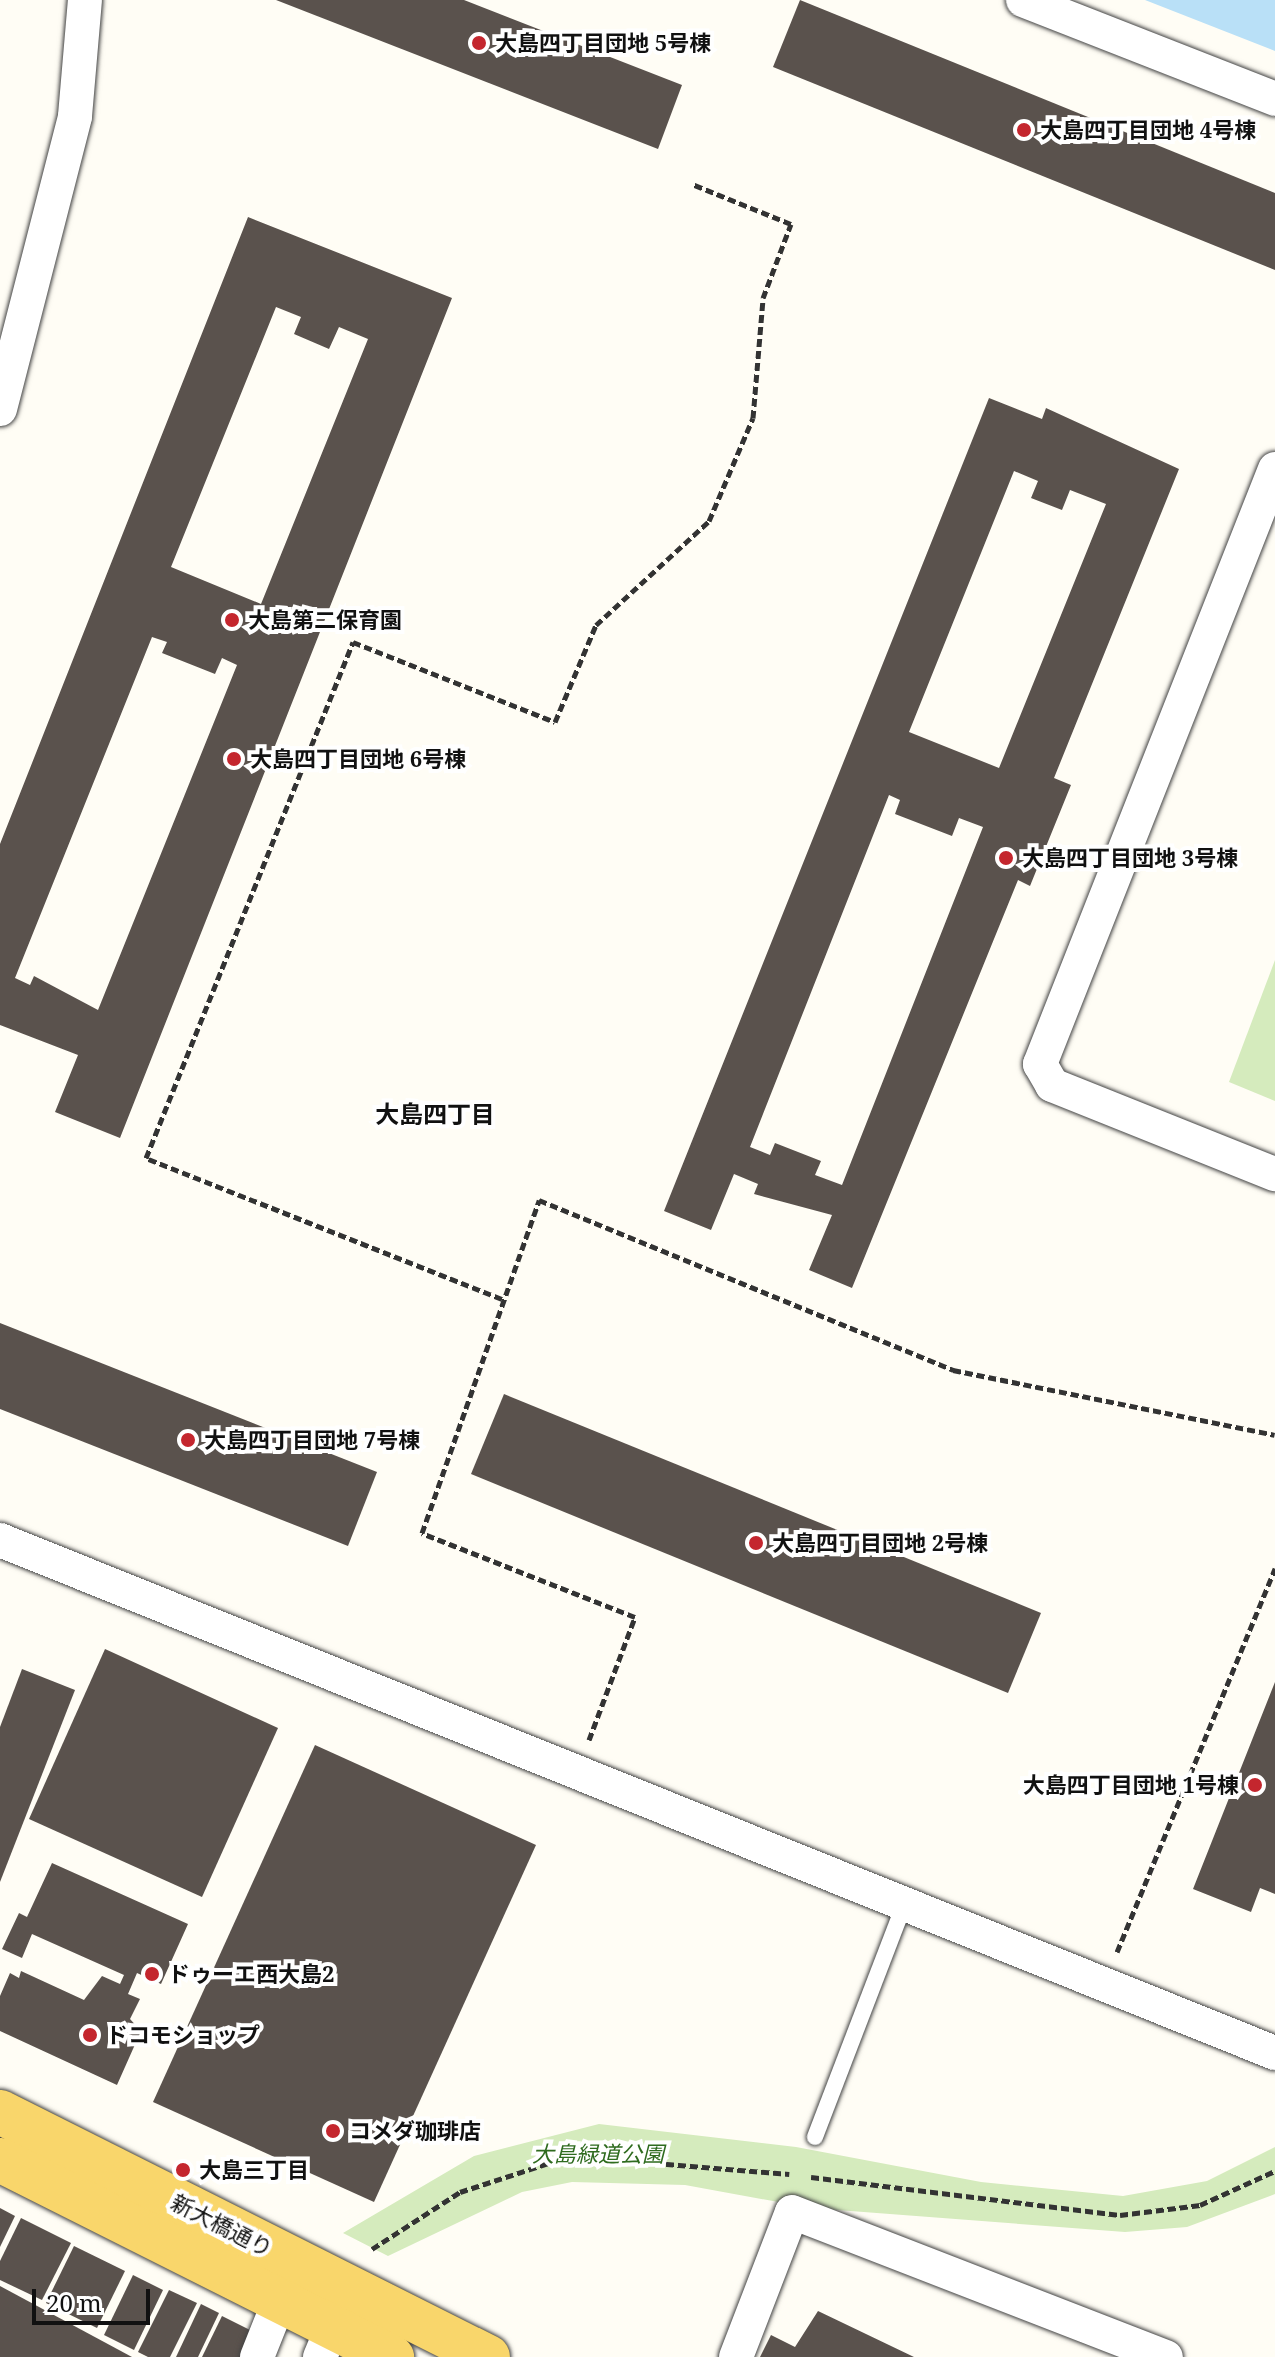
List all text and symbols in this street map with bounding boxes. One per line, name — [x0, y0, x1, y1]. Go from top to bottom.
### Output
place label: 大島四丁目団地 5号棟 — [495, 30, 711, 56]
marker: 大島四丁目団地 5号棟 — [470, 34, 488, 52]
place label: 大島四丁目団地 4号棟 — [1040, 117, 1256, 143]
marker: 大島四丁目団地 4号棟 — [1015, 121, 1033, 139]
place label: 大島第二保育園 — [248, 607, 402, 633]
marker: 大島第二保育園 — [223, 611, 241, 629]
place label: 大島四丁目団地 6号棟 — [250, 746, 466, 772]
marker: 大島四丁目団地 6号棟 — [225, 750, 243, 768]
place label: 大島四丁目団地 3号棟 — [1022, 845, 1238, 871]
marker: 大島四丁目団地 3号棟 — [997, 849, 1015, 867]
district label: 大島四丁目 — [375, 1100, 495, 1128]
place label: 大島四丁目団地 7号棟 — [204, 1427, 420, 1453]
marker: 大島四丁目団地 7号棟 — [179, 1431, 197, 1449]
place label: 大島四丁目団地 2号棟 — [772, 1530, 988, 1556]
marker: 大島四丁目団地 2号棟 — [747, 1534, 765, 1552]
place label: 大島四丁目団地 1号棟 — [1023, 1772, 1239, 1798]
marker: 大島四丁目団地 1号棟 — [1246, 1776, 1264, 1794]
place label: ドゥーエ西大島2 — [168, 1961, 334, 1987]
marker: ドゥーエ西大島2 — [143, 1965, 161, 1983]
place label: ドコモショップ — [106, 2022, 260, 2048]
marker: ドコモショップ — [81, 2026, 99, 2044]
place label: コメダ珈琲店 — [349, 2118, 481, 2144]
marker: コメダ珈琲店 — [324, 2122, 342, 2140]
park label: 大島緑道公園 — [532, 2141, 664, 2167]
place label: 大島三丁目 — [199, 2157, 309, 2183]
marker: 大島三丁目 — [174, 2161, 192, 2179]
street label: 新大橋通り — [167, 2188, 277, 2262]
scale bar — [36, 2273, 154, 2323]
text: 20 m — [46, 2286, 102, 2319]

